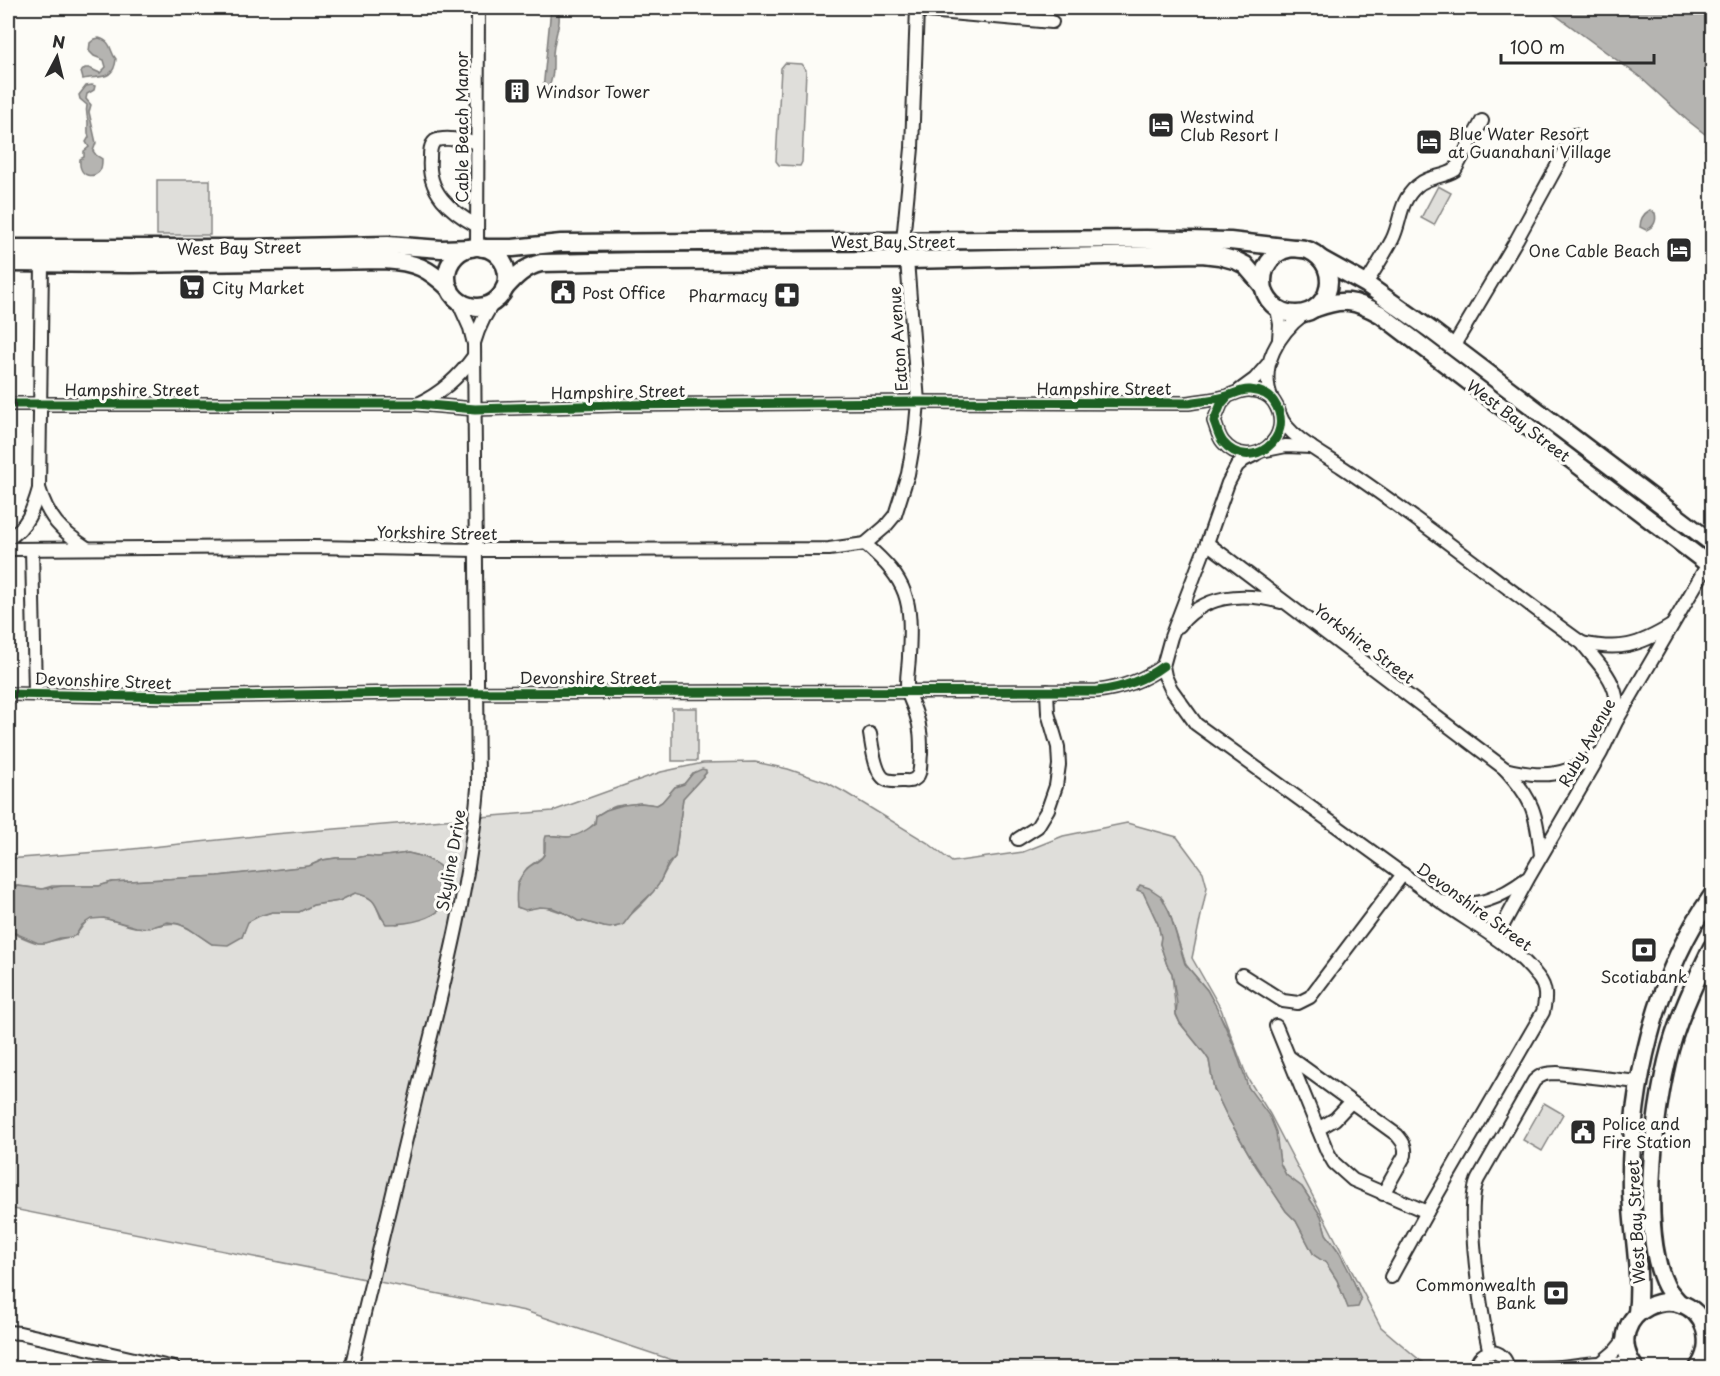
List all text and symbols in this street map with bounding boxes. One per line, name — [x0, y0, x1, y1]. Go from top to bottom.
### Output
north arrow — [27, 27, 87, 87]
scale bar — [1501, 27, 1654, 65]
text: N — [51, 28, 67, 54]
text: 100 m — [1510, 33, 1565, 60]
street label: Cable Beach Manor — [449, 51, 473, 203]
building icon: Windsor Tower — [502, 76, 532, 106]
place label: Windsor Tower — [536, 79, 650, 103]
place label: Westwind Club Resort I — [1180, 104, 1279, 146]
hotel icon: Westwind Club Resort I — [1146, 110, 1176, 140]
place label: Blue Water Resort at Guanahani Village — [1448, 121, 1611, 163]
hotel icon: Blue Water Resort at Guanahani Village — [1414, 127, 1444, 157]
street label: West Bay Street — [831, 229, 956, 253]
street label: West Bay Street — [177, 234, 302, 260]
hotel icon: One Cable Beach — [1664, 235, 1694, 265]
place label: One Cable Beach — [1529, 238, 1660, 262]
supermarket icon: City Market — [177, 272, 207, 302]
place label: City Market — [212, 275, 305, 299]
public building icon: Post Office — [548, 277, 578, 307]
place label: Post Office — [582, 280, 666, 304]
pharmacy icon: Pharmacy — [772, 280, 802, 310]
place label: Pharmacy — [688, 283, 768, 307]
street label: Eaton Avenue — [881, 285, 913, 392]
street label: West Bay Street — [1462, 373, 1576, 467]
street label: Hampshire Street — [1037, 376, 1172, 400]
street label: Hampshire Street — [65, 377, 200, 401]
street label: Hampshire Street — [551, 378, 686, 404]
street label: Yorkshire Street — [376, 519, 498, 545]
street label: Yorkshire Street — [1309, 597, 1421, 689]
street label: Devonshire Street — [519, 665, 657, 689]
street label: Devonshire Street — [34, 666, 173, 694]
street label: Ruby Avenue — [1552, 693, 1621, 791]
street label: Skyline Drive — [429, 807, 471, 913]
street label: Devonshire Street — [1412, 856, 1538, 956]
bank icon: Scotiabank — [1629, 935, 1659, 965]
place label: Scotiabank — [1601, 964, 1688, 988]
place label: Police and Fire Station — [1602, 1111, 1691, 1153]
public building icon: Police and Fire Station — [1568, 1117, 1598, 1147]
street label: West Bay Street — [1620, 1159, 1650, 1285]
place label: Commonwealth Bank — [1416, 1272, 1536, 1314]
bank icon: Commonwealth Bank — [1541, 1278, 1571, 1308]

